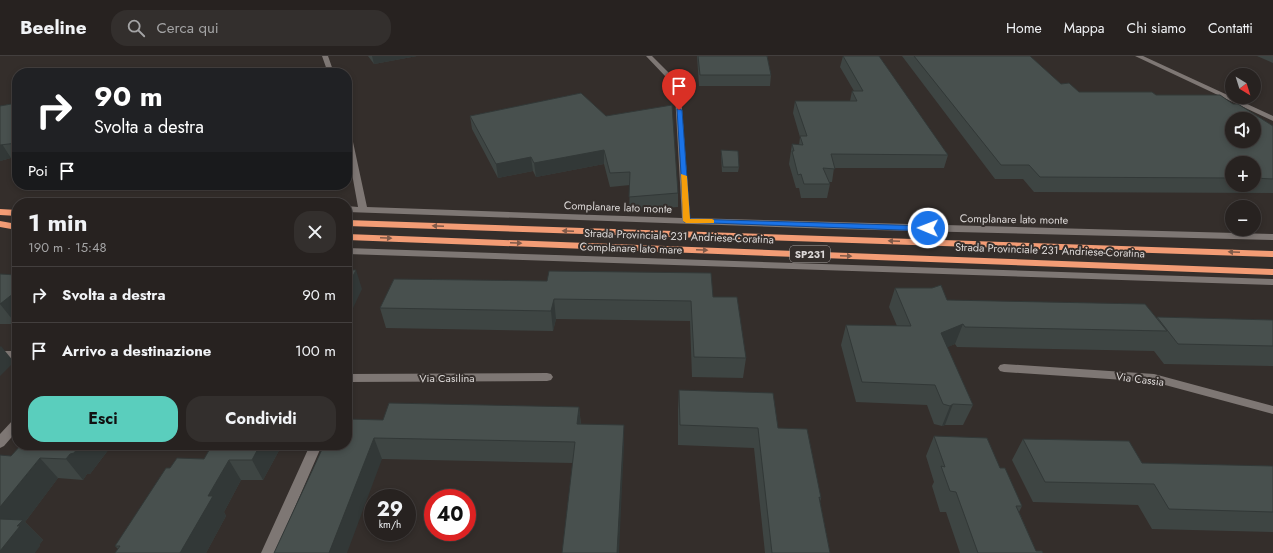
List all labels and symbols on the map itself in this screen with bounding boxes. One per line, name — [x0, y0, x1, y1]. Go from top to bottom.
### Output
north arrow — [1225, 68, 1261, 104]
pin — [662, 69, 696, 110]
street label: Complanare lato monte — [564, 197, 673, 217]
position arrow — [907, 207, 949, 249]
street label: Complanare lato monte — [960, 210, 1069, 228]
one-way arrow — [432, 223, 444, 230]
street label: Strada Provinciale 231 Andriese-Coratina — [584, 225, 774, 247]
one-way arrow — [562, 227, 574, 234]
one-way arrow — [380, 235, 392, 242]
street label: Complanare lato mare — [579, 238, 683, 258]
one-way arrow — [888, 238, 900, 245]
street label: Strada Provinciale 231 Andriese-Coratina — [955, 239, 1145, 261]
one-way arrow — [510, 240, 523, 246]
road number: SP231 — [790, 246, 830, 262]
one-way arrow — [696, 247, 709, 253]
one-way arrow — [1228, 249, 1240, 256]
one-way arrow — [840, 252, 852, 259]
street label: Via Cassia — [1115, 368, 1165, 390]
street label: Via Casilina — [419, 370, 475, 386]
speed limit sign: 40 — [424, 489, 476, 541]

